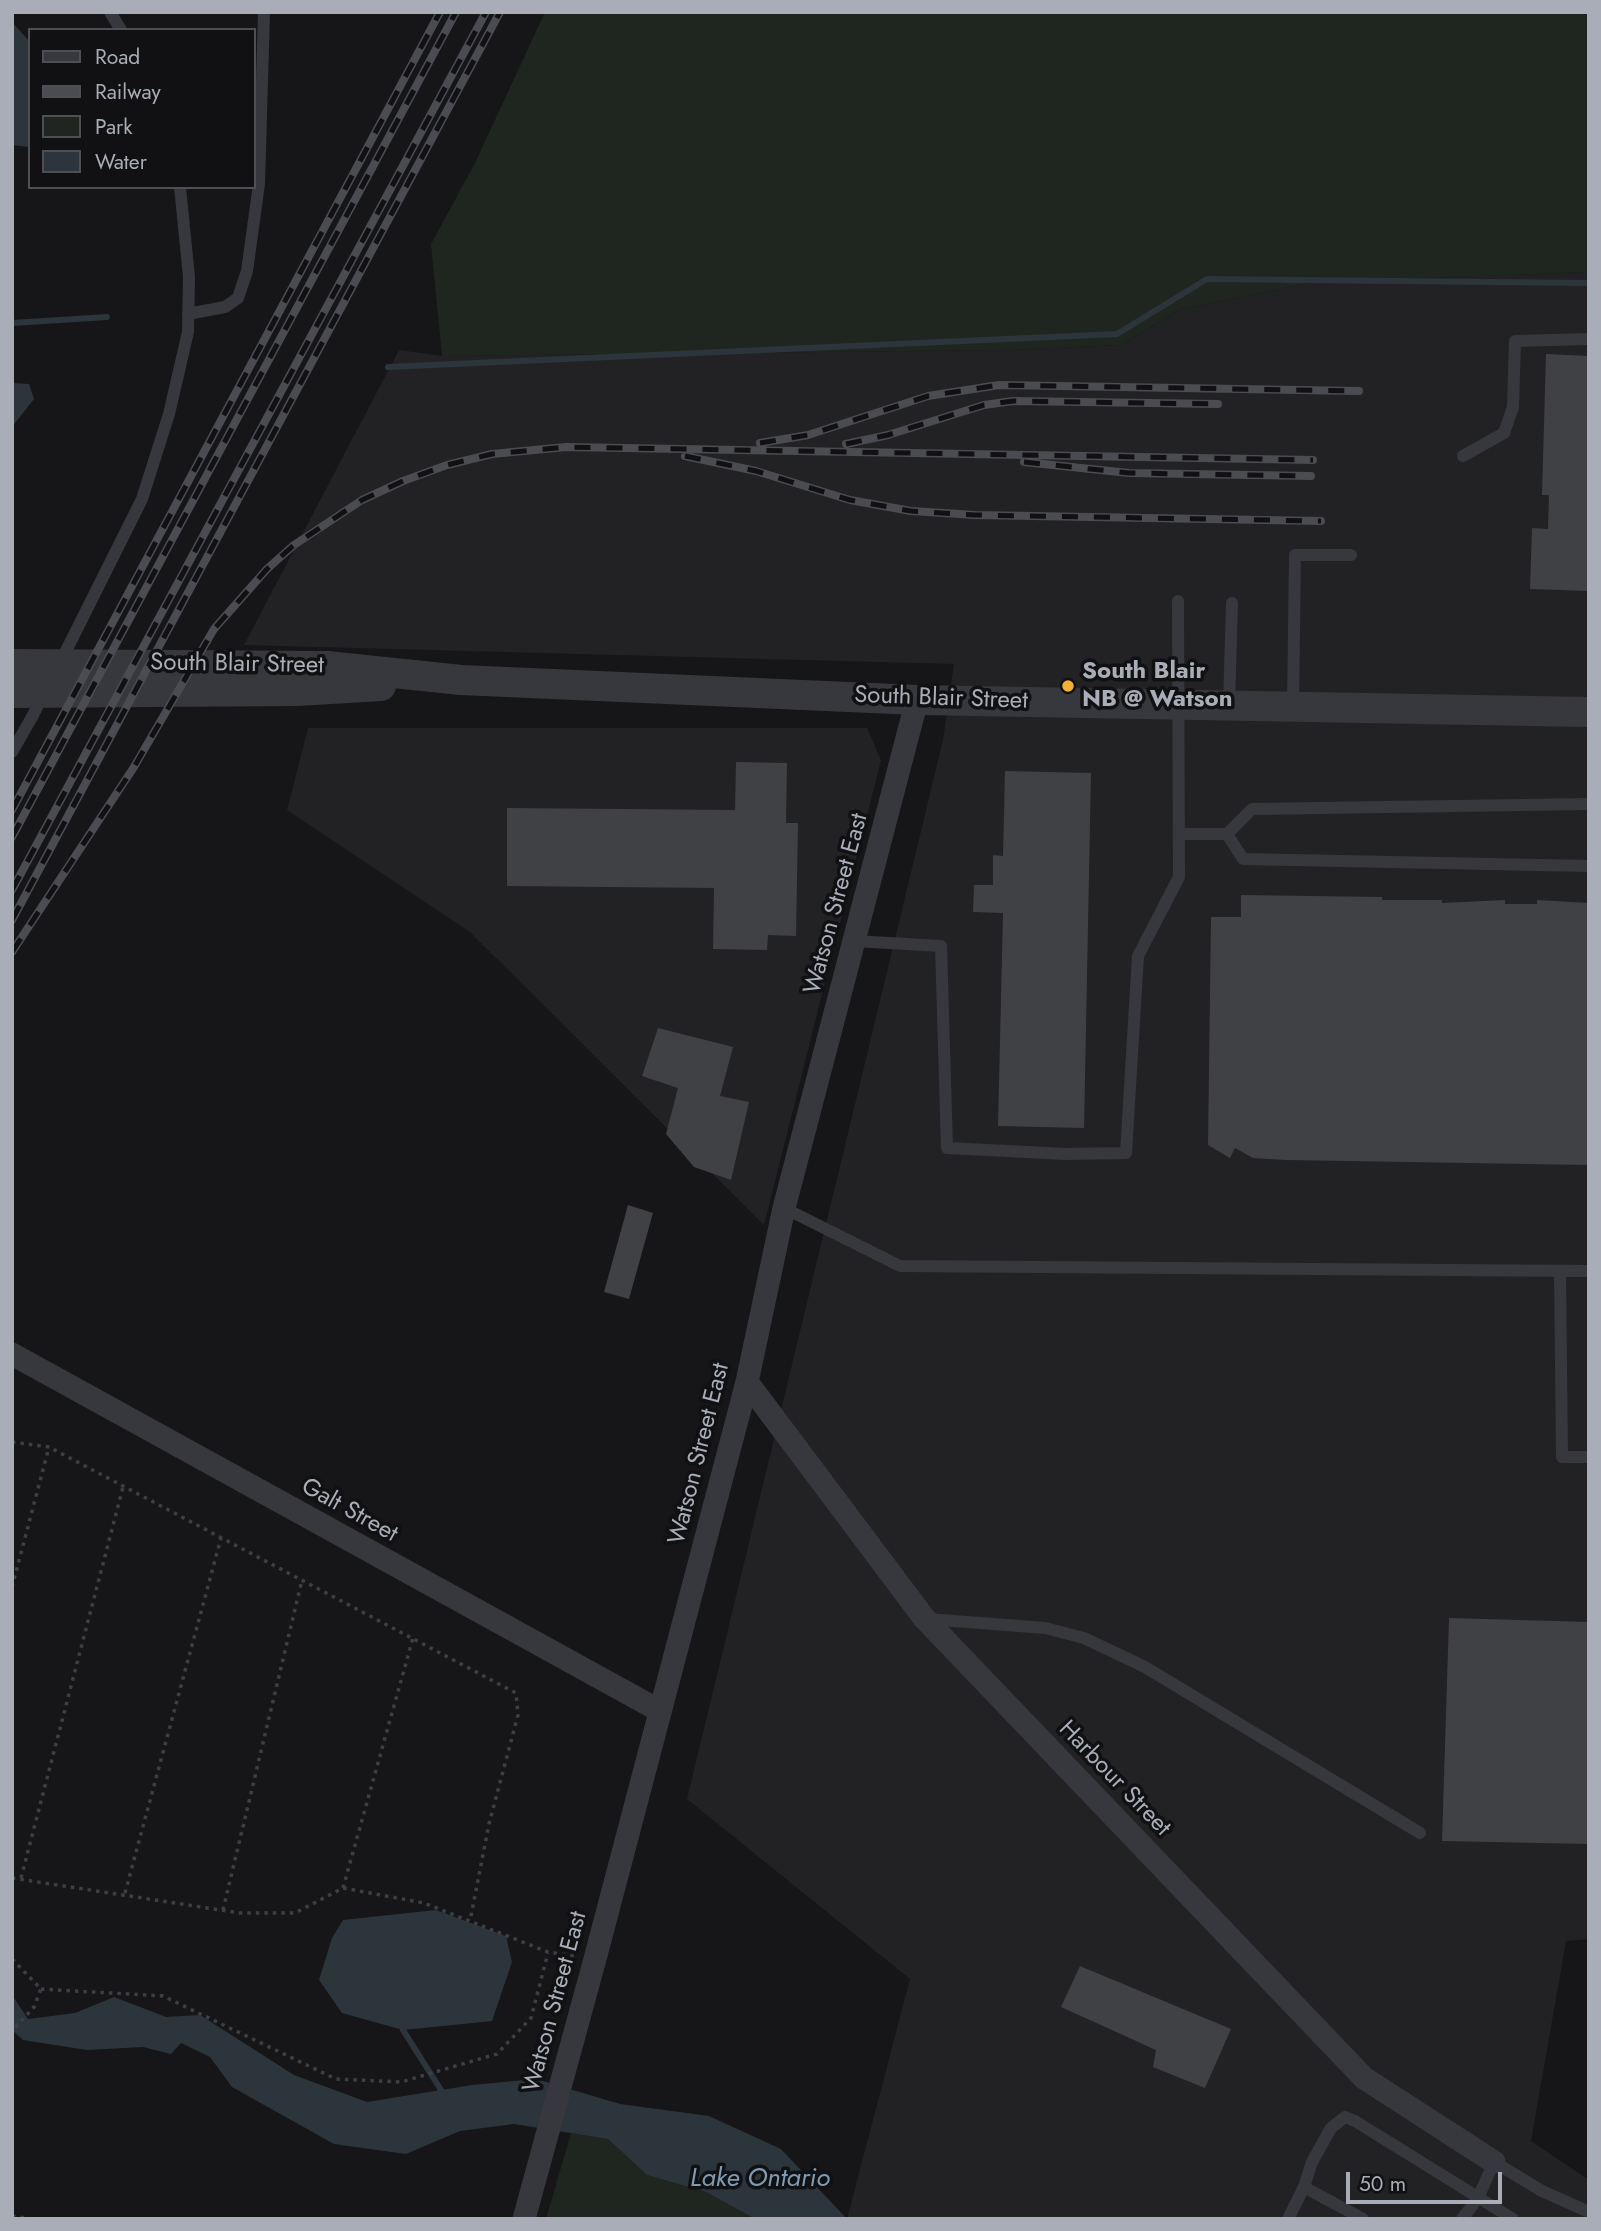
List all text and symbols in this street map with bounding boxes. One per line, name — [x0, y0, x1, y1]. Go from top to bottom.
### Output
legend — [28, 28, 256, 189]
text: Road — [95, 42, 140, 72]
text: Railway — [95, 77, 161, 107]
text: Park — [95, 112, 132, 142]
text: Water — [95, 147, 147, 177]
street label: South Blair Street — [150, 649, 324, 681]
place label: South Blair NB @ Watson — [1082, 658, 1233, 714]
marker: South Blair NB @ Watson — [1060, 678, 1076, 694]
street label: South Blair Street — [854, 682, 1028, 716]
street label: Watson Street East — [799, 810, 875, 998]
street label: Watson Street East — [664, 1360, 736, 1548]
street label: Galt Street — [296, 1473, 402, 1549]
street label: Harbour Street — [1052, 1715, 1176, 1843]
street label: Watson Street East — [518, 1908, 594, 2096]
scale bar — [1349, 2158, 1505, 2202]
water label: Lake Ontario — [690, 2164, 830, 2196]
text: 50 m — [1359, 2169, 1406, 2199]

